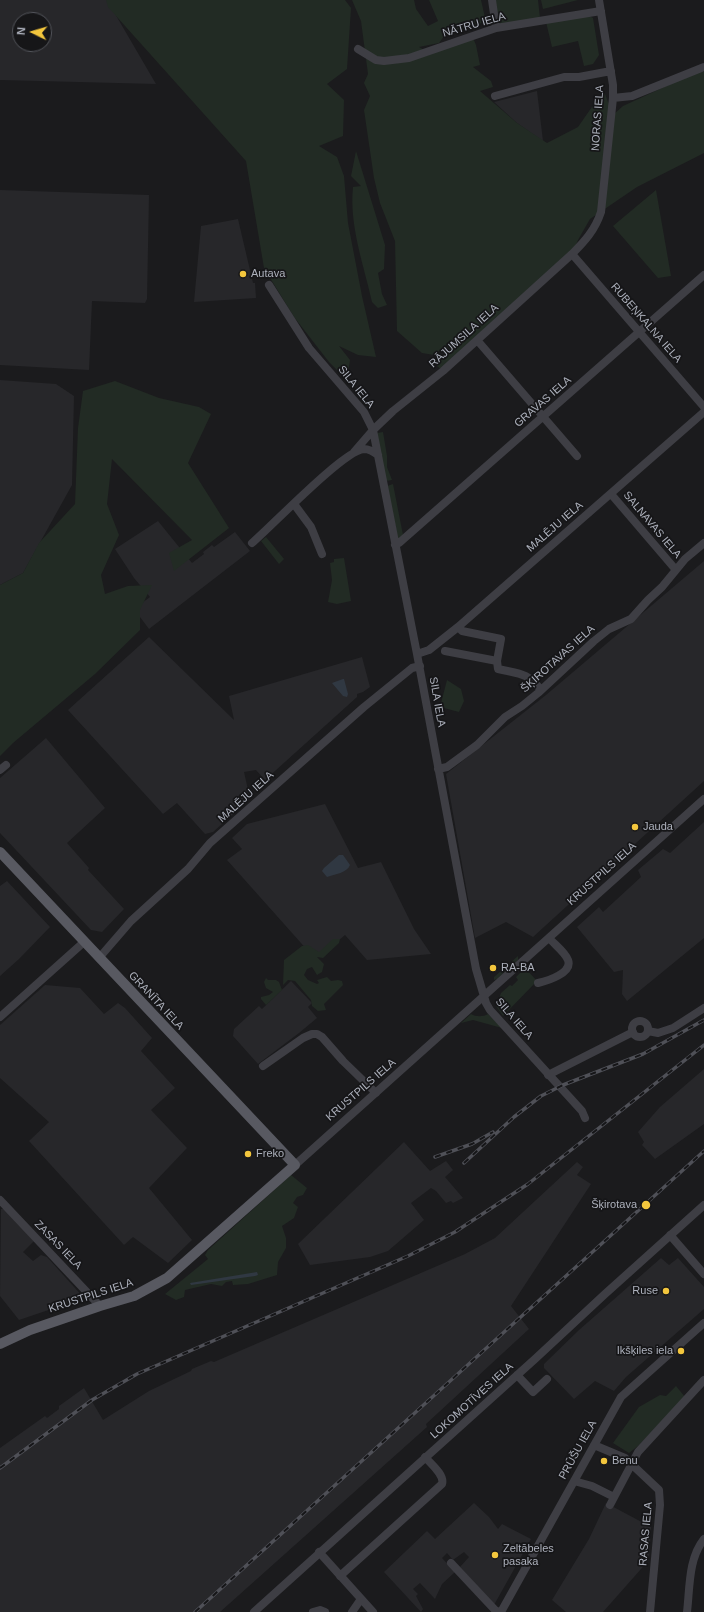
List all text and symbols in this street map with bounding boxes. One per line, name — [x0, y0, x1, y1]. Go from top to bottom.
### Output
street label: NĀTRU IELA — [441, 10, 507, 40]
north arrow — [12, 12, 52, 52]
text: N — [15, 27, 27, 36]
street label: NORAS IELA — [589, 85, 607, 151]
place label: Autava — [251, 267, 285, 281]
marker: Autava — [238, 269, 248, 279]
street label: RUBEŅKALNA IELA — [608, 280, 684, 366]
street label: RĀJUMSILA IELA — [427, 301, 501, 371]
street label: SILA IELA — [335, 363, 377, 411]
street label: GRAVAS IELA — [512, 374, 574, 430]
street label: SALNAVAS IELA — [620, 489, 684, 561]
street label: MALĒJU IELA — [524, 499, 586, 555]
street label: ŠĶIROTAVAS IELA — [518, 622, 598, 696]
street label: SILA IELA — [426, 676, 448, 728]
street label: MALĒJU IELA — [215, 769, 277, 825]
place label: Jauda — [643, 820, 673, 834]
marker: Jauda — [630, 822, 640, 832]
street label: KRUSTPILS IELA — [565, 840, 639, 908]
place label: RA-BA — [501, 961, 535, 975]
marker: RA-BA — [488, 963, 498, 973]
street label: GRANĪTA IELA — [126, 969, 186, 1033]
street label: SILA IELA — [492, 996, 536, 1042]
street label: KRUSTPILS IELA — [323, 1056, 399, 1124]
place label: Freko — [256, 1147, 284, 1161]
marker: Freko — [243, 1149, 253, 1159]
place label: Šķirotava — [591, 1198, 637, 1212]
marker: Šķirotava — [640, 1199, 652, 1211]
street label: ZASAS IELA — [31, 1218, 85, 1272]
street label: KRUSTPILS IELA — [47, 1276, 135, 1316]
place label: Ruse — [632, 1284, 658, 1298]
marker: Ruse — [661, 1286, 671, 1296]
place label: Ikšķiles iela — [617, 1344, 673, 1358]
marker: Ikšķiles iela — [676, 1346, 686, 1356]
street label: LOKOMOTĪVES IELA — [428, 1360, 516, 1442]
street label: PRŪŠU IELA — [556, 1418, 600, 1482]
place label: Benu — [612, 1454, 638, 1468]
marker: Benu — [599, 1456, 609, 1466]
street label: RASAS IELA — [637, 1501, 655, 1567]
place label: Zeltābeles pasaka — [503, 1542, 554, 1568]
marker: Zeltābeles pasaka — [490, 1550, 500, 1560]

